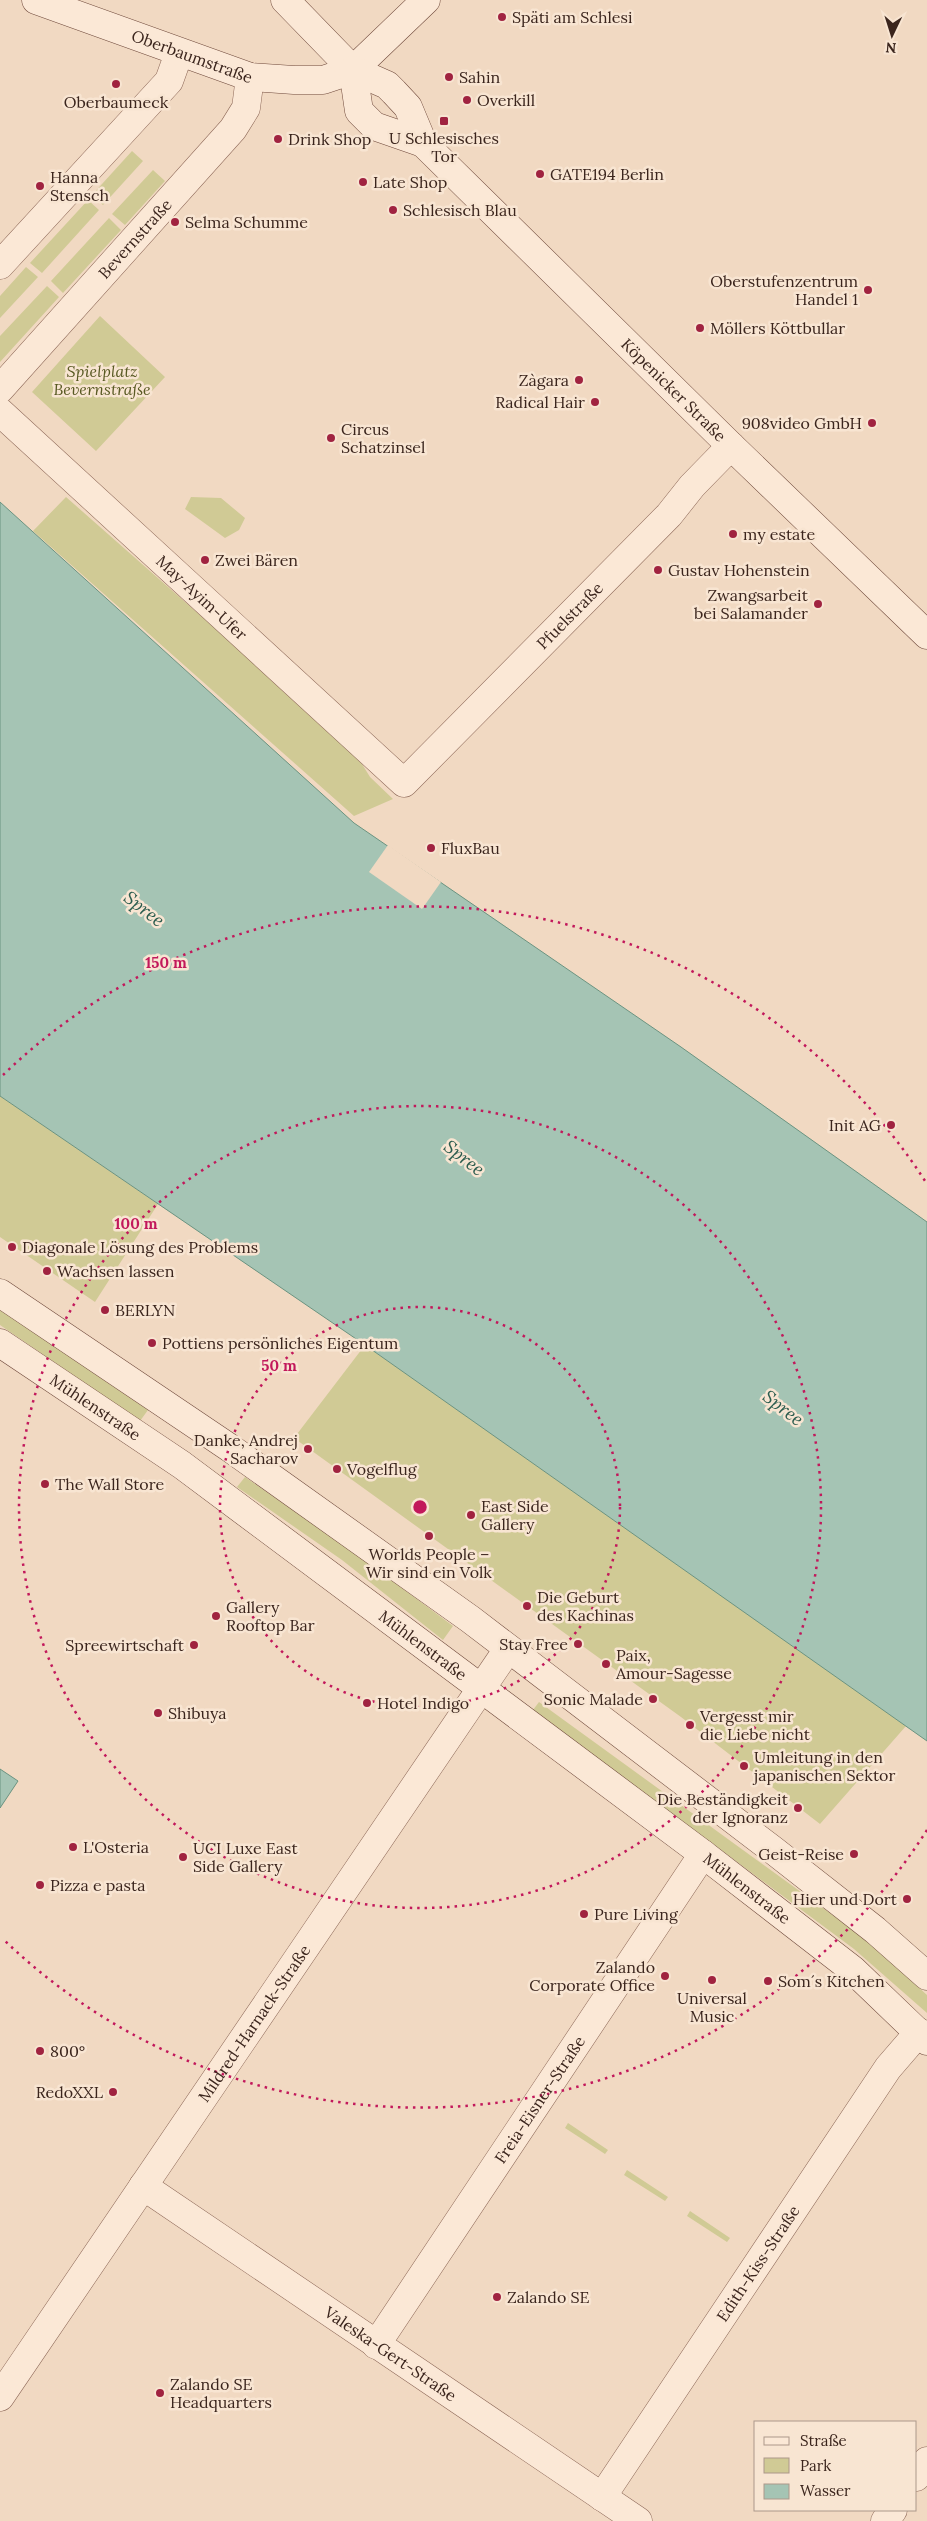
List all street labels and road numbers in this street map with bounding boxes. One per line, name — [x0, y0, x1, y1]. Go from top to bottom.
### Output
street label: Oberbaumstraße — [129, 25, 256, 87]
street label: Bevernstraße — [94, 194, 176, 283]
street label: Köpenicker Straße — [617, 334, 731, 446]
street label: May-Ayim-Ufer — [152, 551, 251, 644]
street label: Pfuelstraße — [532, 578, 607, 653]
street label: Mühlenstraße — [46, 1370, 145, 1445]
street label: Mühlenstraße — [375, 1606, 471, 1685]
street label: Mühlenstraße — [699, 1848, 795, 1928]
street label: Mildred-Harnack-Straße — [194, 1940, 315, 2105]
street label: Freia-Eisner-Straße — [490, 2032, 589, 2167]
street label: Edith-Kiss-Straße — [712, 2201, 804, 2325]
street label: Valeska-Gert-Straße — [320, 2301, 461, 2406]

